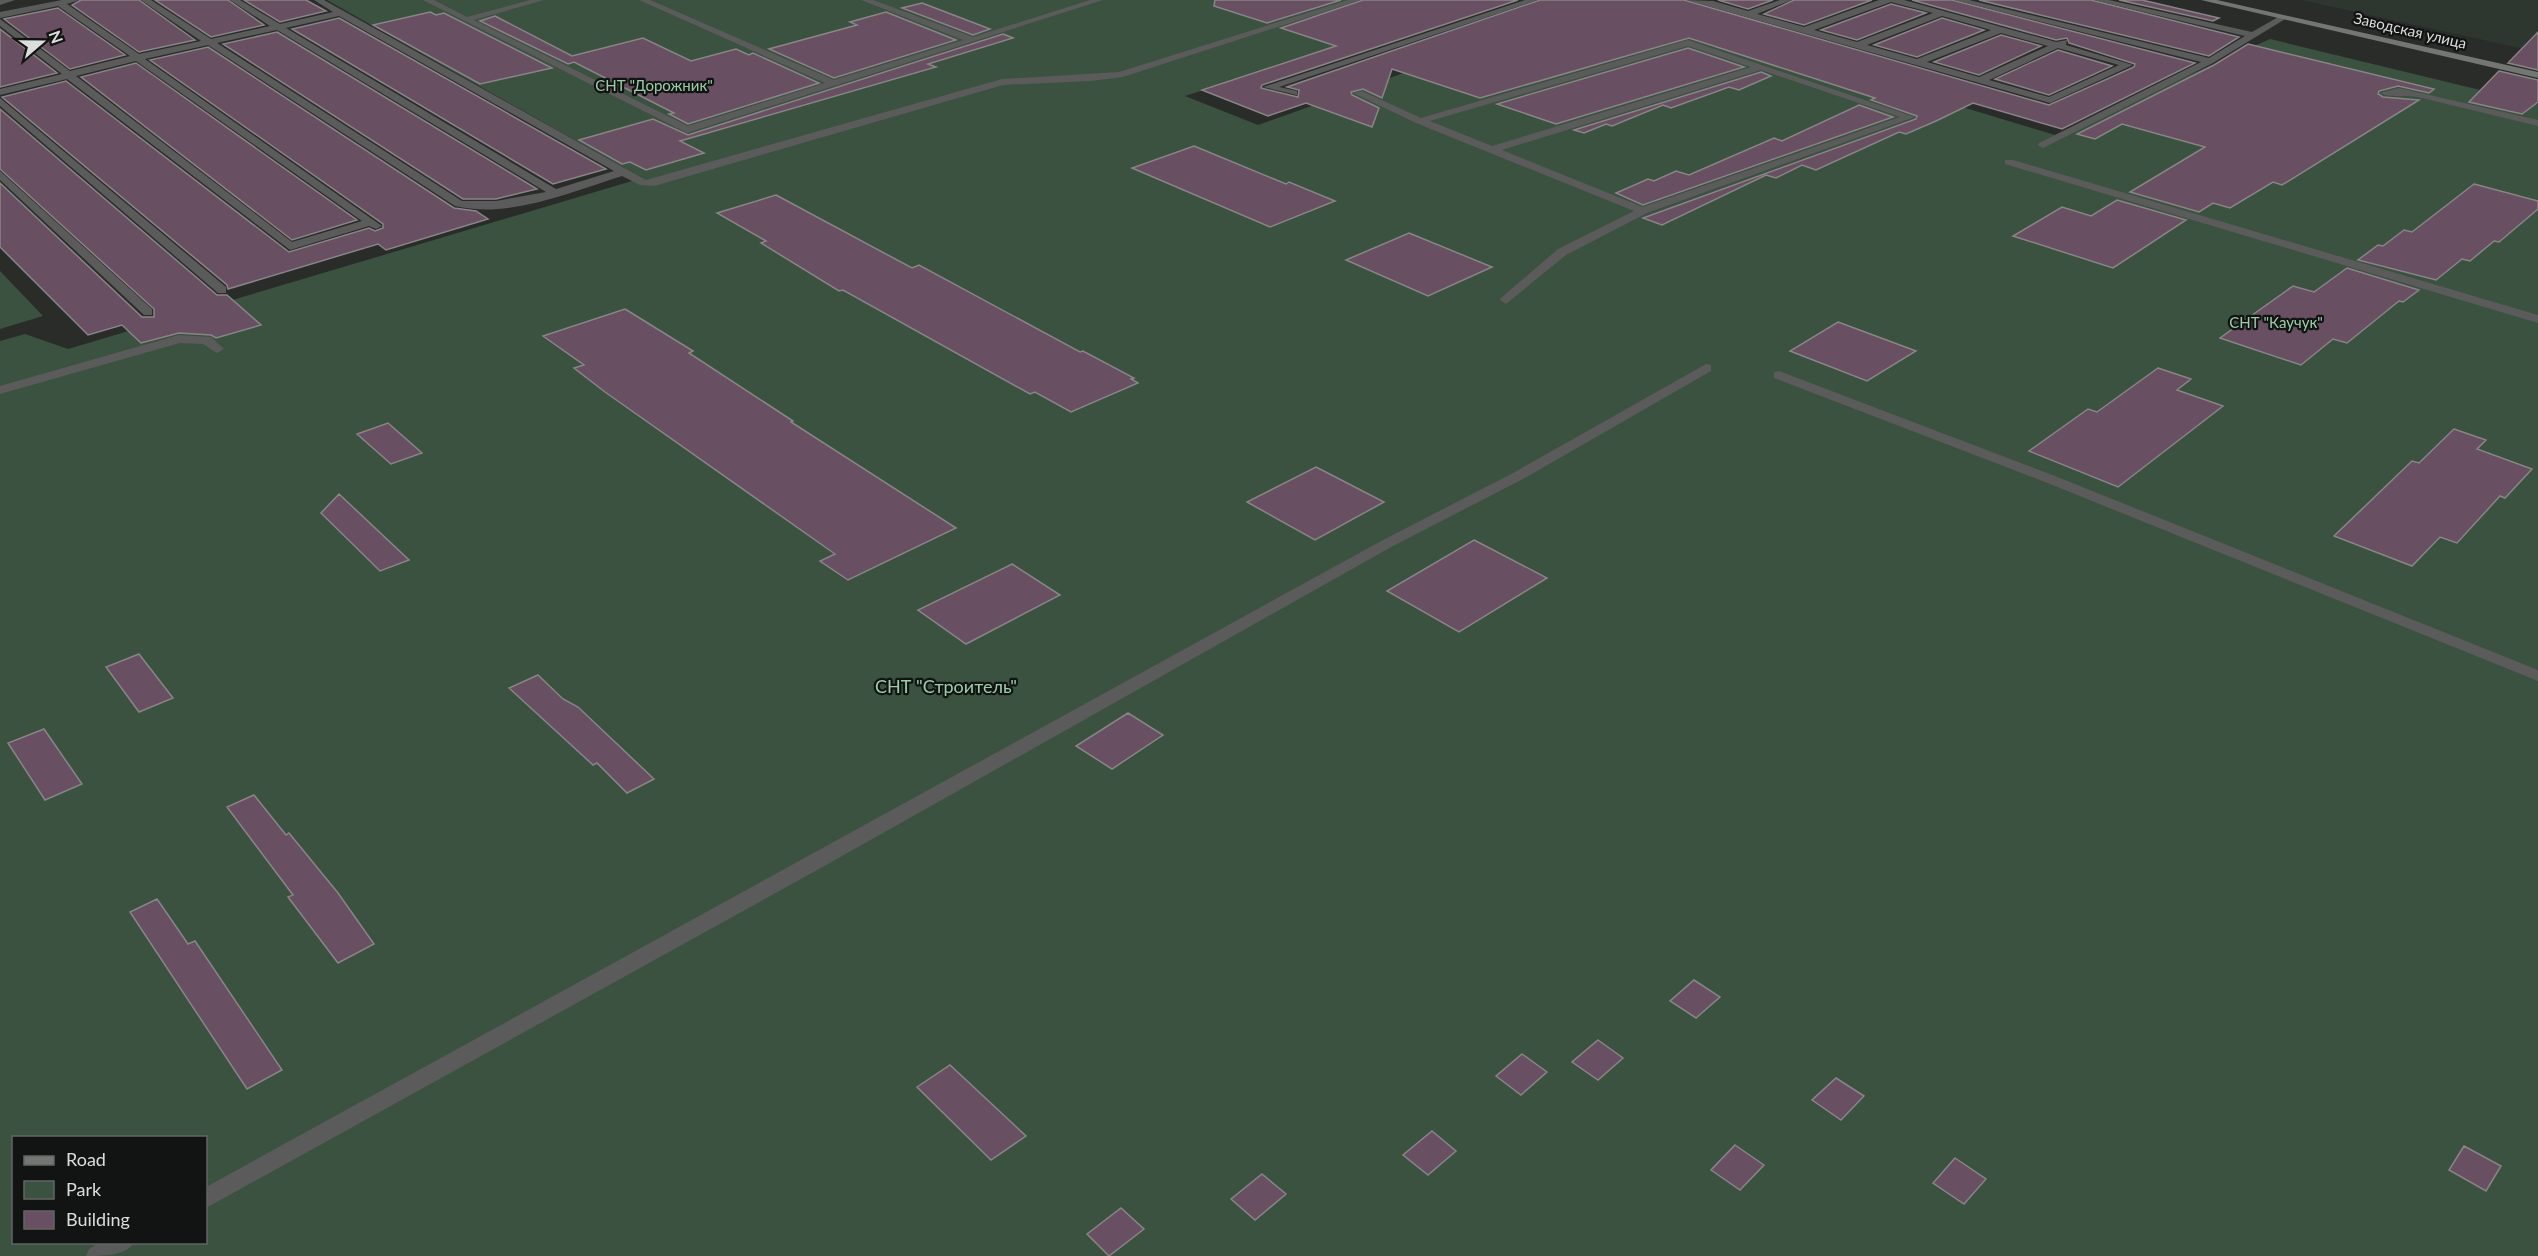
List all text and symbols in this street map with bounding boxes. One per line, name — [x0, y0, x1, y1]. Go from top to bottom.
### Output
street label: Заводская улица — [2352, 8, 2468, 52]
north arrow — [12, 12, 72, 72]
text: N — [46, 28, 68, 46]
park label: СНТ "Дорожник" — [595, 76, 713, 94]
park label: СНТ "Каучук" — [2229, 313, 2323, 331]
park label: СНТ "Строитель" — [875, 675, 1017, 697]
legend — [12, 1136, 207, 1244]
text: Road — [66, 1148, 106, 1170]
text: Park — [66, 1178, 102, 1200]
text: Building — [66, 1208, 130, 1230]

